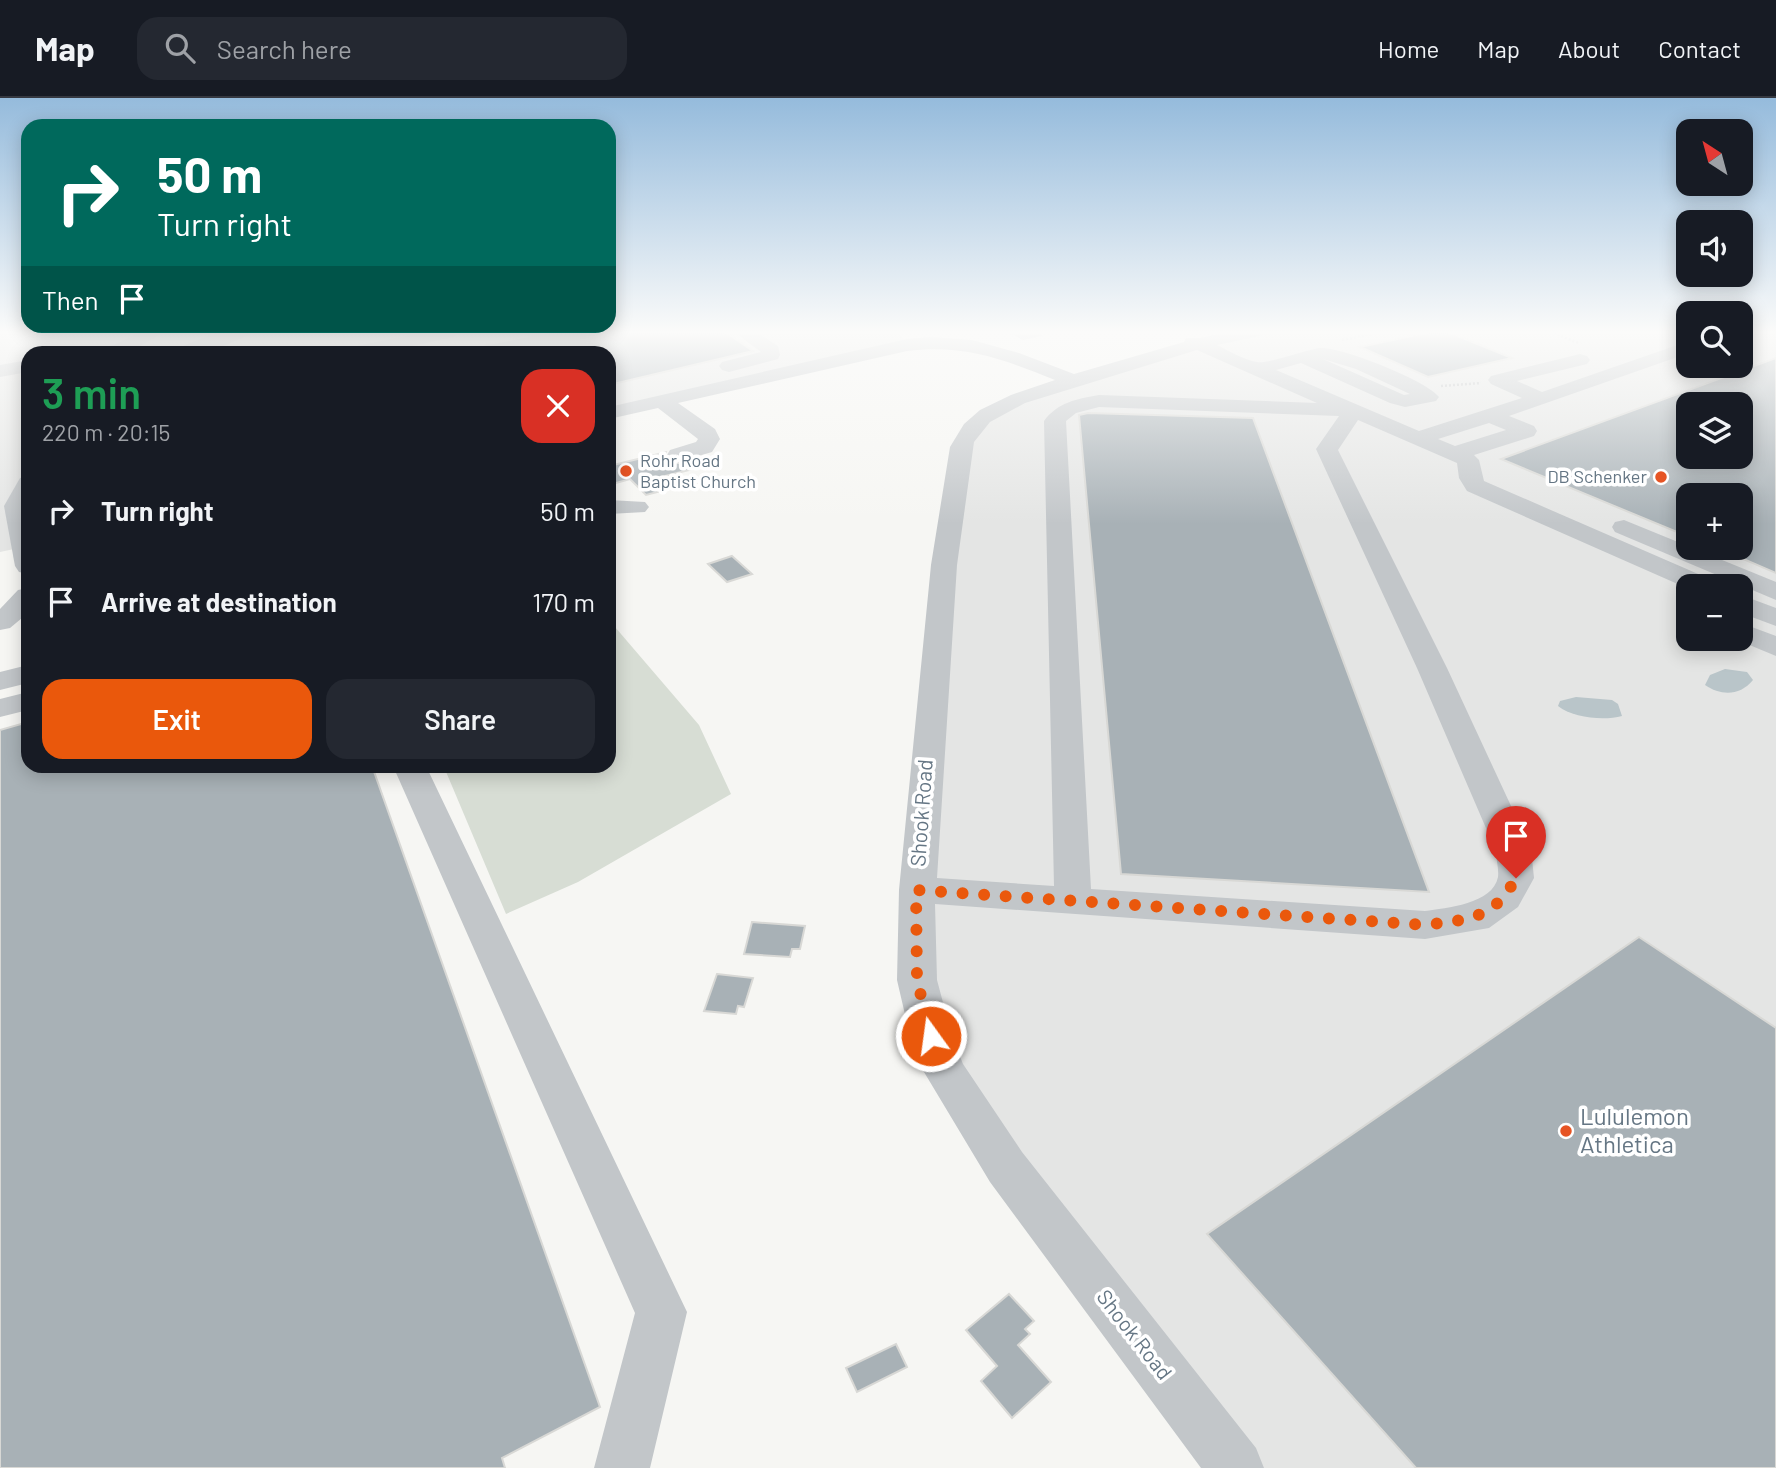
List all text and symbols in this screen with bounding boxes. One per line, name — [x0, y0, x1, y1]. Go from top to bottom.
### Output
search box — [137, 17, 627, 80]
text: Map — [35, 28, 95, 68]
icon: search — [161, 29, 199, 67]
text: Search here — [217, 33, 352, 64]
text: Home — [1378, 34, 1439, 63]
text: Map — [1477, 34, 1520, 63]
text: About — [1558, 34, 1620, 63]
text: Contact — [1658, 34, 1741, 63]
north arrow — [1676, 119, 1754, 196]
map controls — [1676, 119, 1753, 651]
text: 50 m — [157, 144, 262, 203]
icon: right — [42, 147, 133, 238]
text: Turn right — [157, 204, 292, 242]
button: sound — [1676, 210, 1753, 287]
icon: arrive — [113, 280, 151, 318]
text: Then — [42, 284, 99, 315]
button: search — [1676, 301, 1753, 378]
text: 3 min — [42, 367, 141, 417]
button: close — [521, 369, 595, 443]
button: layers — [1676, 392, 1753, 469]
text: 220 m · 20:15 — [42, 418, 170, 446]
place label: Rohr Road Baptist Church — [640, 449, 756, 492]
marker: Rohr Road Baptist Church — [618, 463, 634, 479]
place label: DB Schenker — [1547, 465, 1647, 487]
marker: DB Schenker — [1653, 469, 1669, 485]
button: + — [1676, 483, 1753, 560]
icon: right — [42, 492, 80, 530]
text: Turn right — [101, 495, 214, 526]
text: 50 m — [540, 495, 595, 526]
button: − — [1676, 574, 1753, 651]
icon: arrive — [42, 583, 80, 621]
text: Arrive at destination — [101, 586, 337, 617]
text: 170 m — [532, 586, 595, 617]
button: Exit — [42, 679, 312, 759]
button: Share — [326, 679, 595, 759]
street label: Shook Road — [904, 758, 937, 867]
pin — [1486, 806, 1546, 878]
icon: arrive — [1497, 817, 1535, 855]
position arrow — [894, 999, 968, 1073]
place label: Lululemon Athletica — [1580, 1101, 1689, 1158]
marker: Lululemon Athletica — [1558, 1123, 1574, 1139]
street label: Shook Road — [1092, 1284, 1178, 1384]

